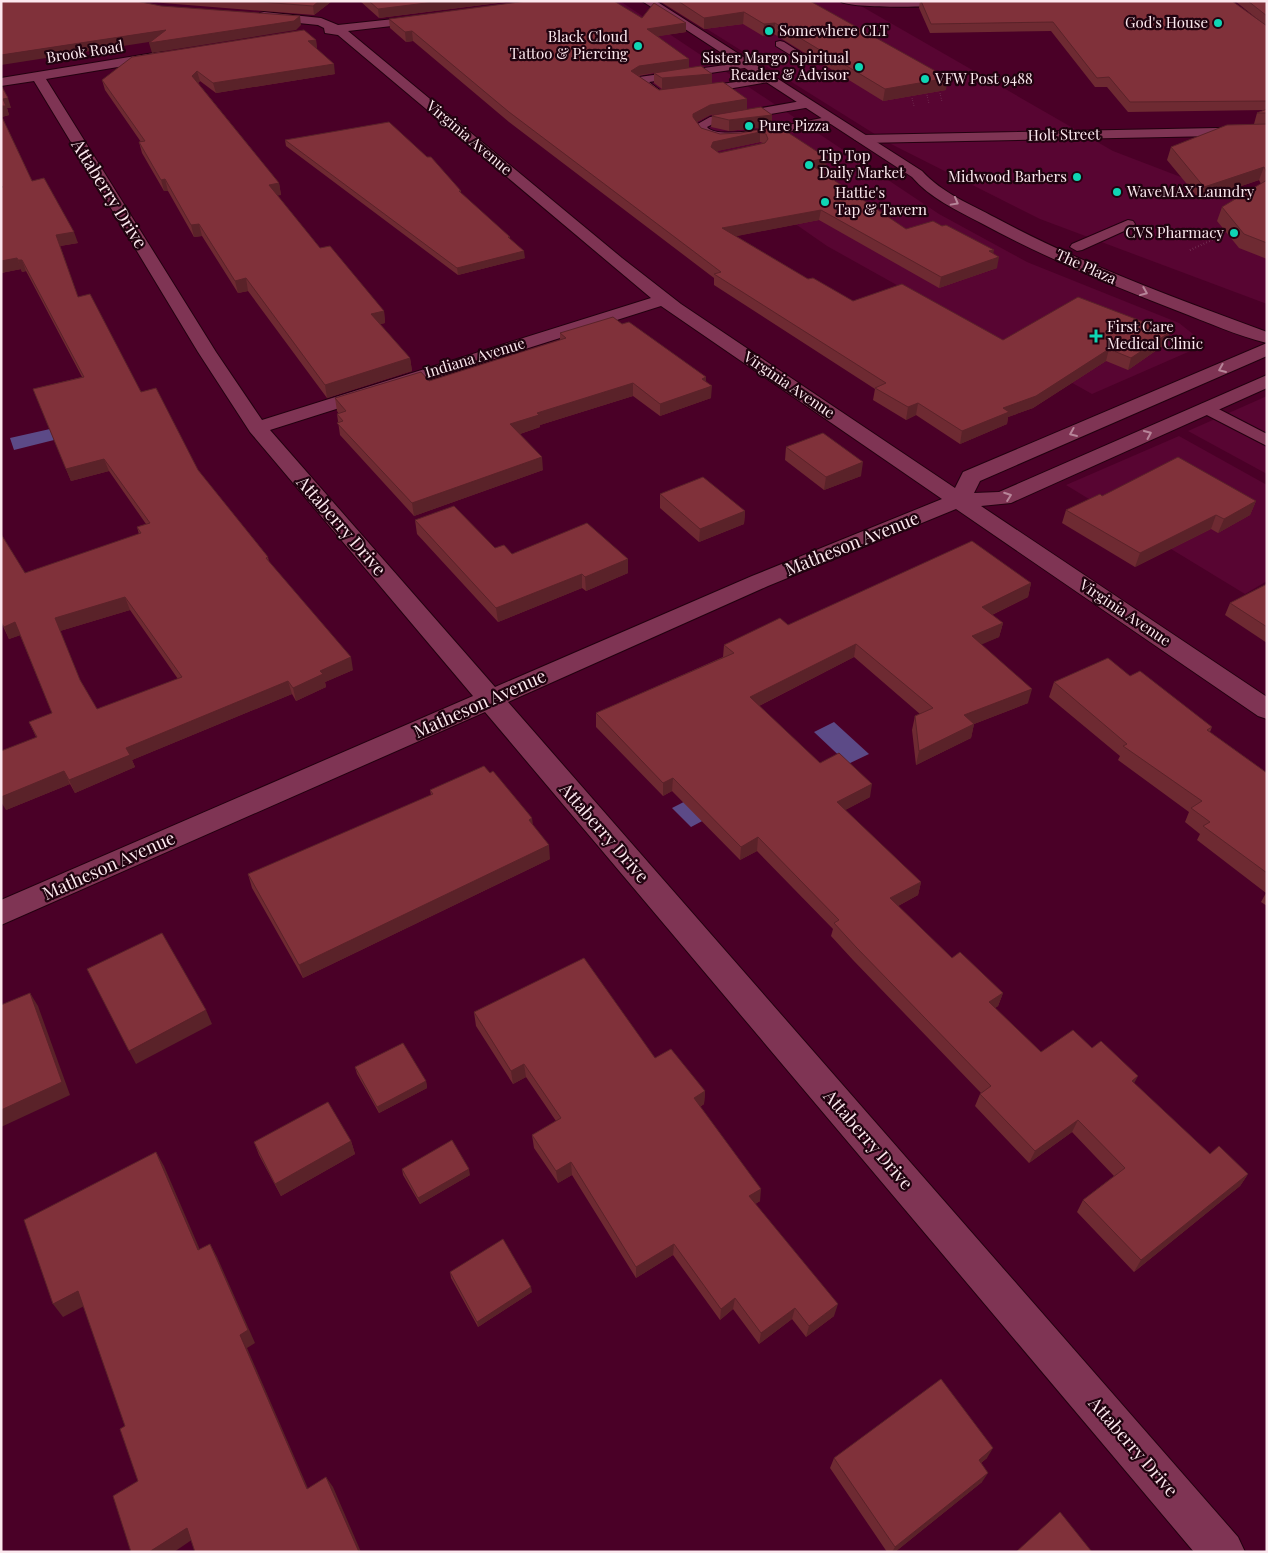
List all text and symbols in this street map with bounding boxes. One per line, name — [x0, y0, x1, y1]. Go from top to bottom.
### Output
place label: God's House — [1125, 12, 1208, 32]
marker: God's House — [1212, 17, 1224, 29]
place label: Somewhere CLT — [779, 20, 889, 40]
marker: Somewhere CLT — [763, 25, 775, 37]
place label: Black Cloud Tattoo & Piercing — [509, 26, 628, 63]
street label: Brook Road — [45, 35, 125, 67]
marker: Black Cloud Tattoo & Piercing — [632, 40, 644, 52]
place label: Sister Margo Spiritual Reader & Advisor — [702, 47, 849, 84]
marker: Sister Margo Spiritual Reader & Advisor — [853, 61, 865, 73]
place label: VFW Post 9488 — [934, 68, 1033, 88]
marker: VFW Post 9488 — [919, 73, 931, 85]
street label: Virginia Avenue — [422, 95, 517, 179]
place label: Pure Pizza — [759, 115, 830, 135]
marker: Pure Pizza — [743, 120, 755, 132]
street label: Holt Street — [1028, 123, 1101, 145]
street label: Attaberry Drive — [66, 133, 153, 253]
place label: Tip Top Daily Market — [819, 145, 905, 182]
marker: Tip Top Daily Market — [803, 159, 815, 171]
place label: Midwood Barbers — [948, 166, 1067, 186]
marker: Midwood Barbers — [1071, 171, 1083, 183]
place label: WaveMAX Laundry — [1126, 181, 1255, 201]
place label: Hattie's Tap & Tavern — [835, 182, 927, 219]
marker: WaveMAX Laundry — [1111, 186, 1123, 198]
marker: Hattie's Tap & Tavern — [819, 196, 831, 208]
one-way arrow — [950, 196, 959, 206]
place label: CVS Pharmacy — [1125, 222, 1224, 242]
marker: CVS Pharmacy — [1228, 227, 1240, 239]
street label: The Plaza — [1053, 244, 1120, 289]
one-way arrow — [1139, 286, 1148, 296]
place label: First Care Medical Clinic — [1107, 316, 1203, 353]
marker: First Care Medical Clinic — [1089, 329, 1103, 343]
street label: Indiana Avenue — [422, 332, 527, 382]
street label: Virginia Avenue — [739, 346, 839, 422]
one-way arrow — [1218, 362, 1227, 373]
one-way arrow — [1069, 427, 1078, 437]
one-way arrow — [1143, 430, 1152, 441]
street label: Attaberry Drive — [291, 470, 392, 580]
one-way arrow — [1003, 491, 1012, 501]
street label: Matheson Avenue — [781, 505, 922, 581]
street label: Virginia Avenue — [1075, 574, 1175, 650]
street label: Matheson Avenue — [410, 663, 550, 743]
street label: Attaberry Drive — [554, 777, 655, 887]
street label: Matheson Avenue — [39, 825, 179, 905]
street label: Attaberry Drive — [818, 1084, 919, 1194]
street label: Attaberry Drive — [1083, 1391, 1184, 1501]

